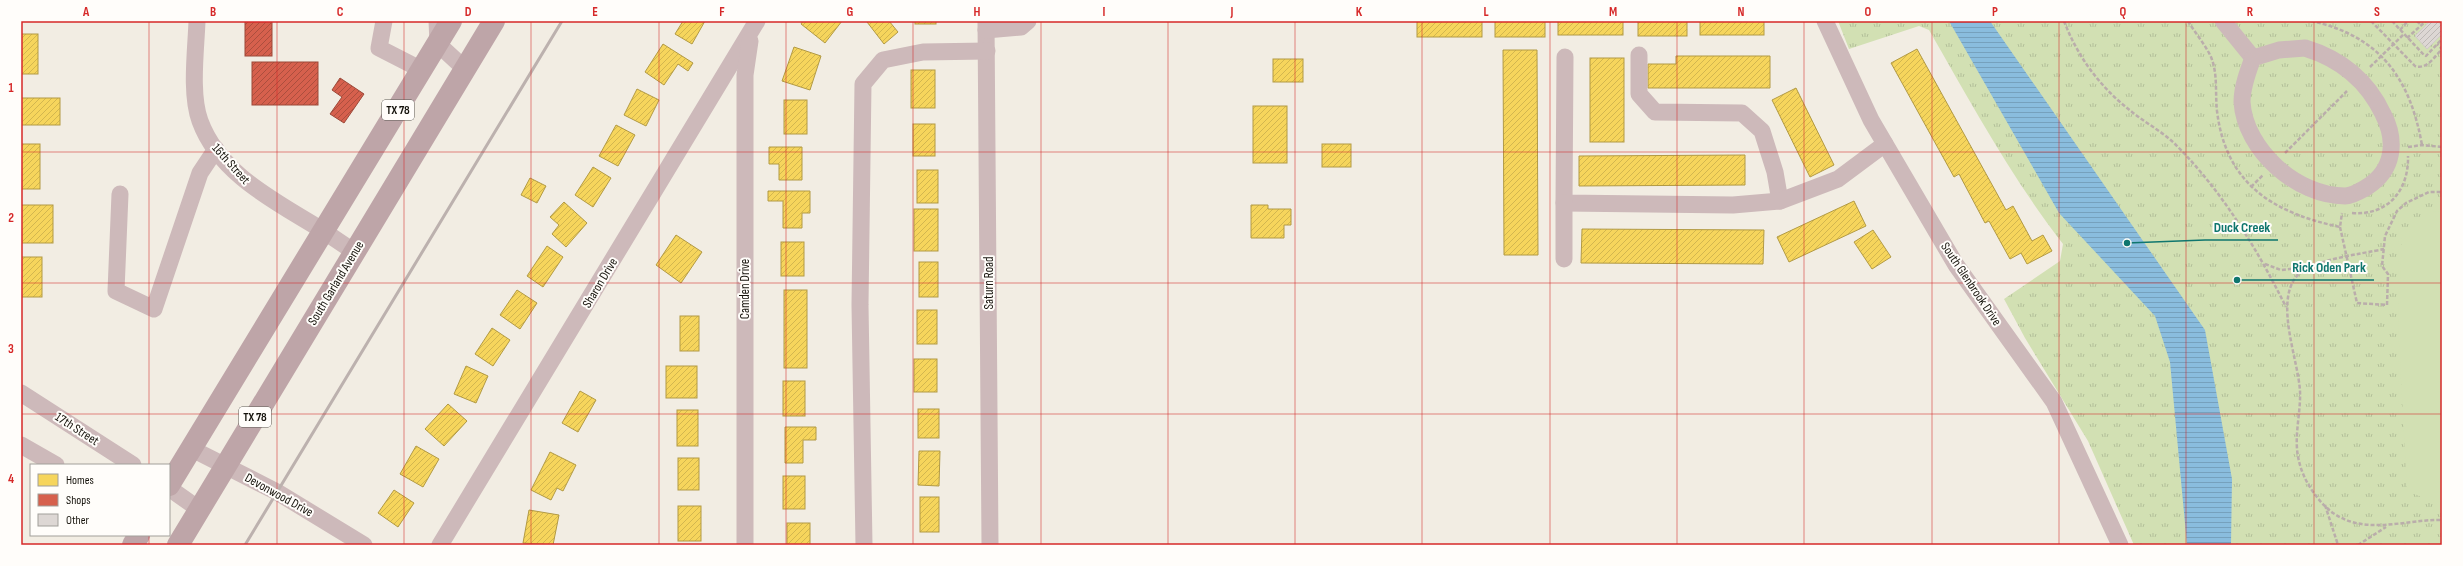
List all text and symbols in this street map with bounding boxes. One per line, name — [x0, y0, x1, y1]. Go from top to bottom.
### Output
text: A — [82, 4, 90, 20]
text: B — [210, 4, 216, 20]
text: C — [337, 4, 344, 20]
text: D — [465, 4, 472, 20]
text: E — [592, 4, 598, 20]
text: F — [719, 4, 725, 20]
text: G — [847, 4, 854, 20]
text: H — [974, 4, 981, 20]
text: I — [1103, 4, 1106, 20]
text: J — [1230, 4, 1234, 20]
text: K — [1356, 4, 1363, 20]
text: L — [1483, 4, 1489, 20]
text: M — [1609, 4, 1617, 20]
text: N — [1738, 4, 1745, 20]
text: O — [1865, 4, 1872, 20]
text: P — [1992, 4, 1998, 20]
text: Q — [2120, 4, 2127, 20]
text: R — [2247, 4, 2254, 20]
text: S — [2374, 4, 2380, 20]
text: 1 — [8, 80, 14, 96]
road number: TX 78 — [382, 100, 414, 120]
street label: 16th Street — [209, 140, 253, 188]
text: 2 — [8, 210, 14, 226]
callout: Duck Creek — [2205, 214, 2278, 240]
text: Duck Creek — [2214, 219, 2270, 236]
street label: South Garland Avenue — [305, 238, 367, 328]
street label: South Glenbrook Drive — [1937, 239, 2005, 329]
callout: Rick Oden Park — [2284, 254, 2374, 280]
street label: Sharon Drive — [579, 255, 621, 311]
street label: Saturn Road — [981, 257, 997, 310]
street label: Camden Drive — [737, 259, 753, 319]
text: Rick Oden Park — [2292, 259, 2366, 276]
text: 3 — [8, 341, 14, 357]
road number: TX 78 — [239, 407, 271, 427]
street label: 17th Street — [52, 409, 102, 449]
legend — [30, 464, 170, 536]
street label: Devonwood Drive — [242, 470, 316, 520]
text: 4 — [8, 471, 14, 487]
text: Homes — [66, 473, 94, 488]
text: Shops — [66, 493, 91, 508]
text: Other — [66, 513, 90, 528]

